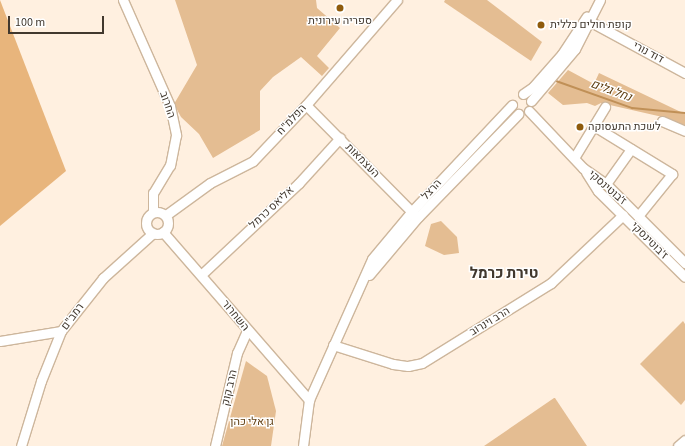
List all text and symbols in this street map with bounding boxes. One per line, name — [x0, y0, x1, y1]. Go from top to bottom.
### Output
marker: ספריה עירונית — [335, 3, 345, 13]
scale bar — [10, 8, 106, 34]
text: 100 m — [15, 14, 45, 31]
place label: ספריה עירונית — [308, 14, 372, 28]
place label: קופת חולים כללית — [550, 18, 632, 32]
marker: קופת חולים כללית — [535, 19, 547, 31]
street label: דוד נורי — [630, 39, 666, 67]
water label: נחל גלים — [589, 77, 633, 105]
street label: החרוב — [156, 90, 178, 120]
street label: הפלמ"ח — [274, 102, 310, 138]
place label: לשכת התעסוקה — [588, 120, 661, 134]
marker: לשכת התעסוקה — [575, 122, 585, 132]
street label: העצמאות — [342, 141, 382, 181]
street label: ז׳בוטינסקי — [585, 168, 629, 208]
street label: הרצל — [419, 177, 445, 203]
street label: אליאס כרמל — [247, 184, 297, 232]
street label: ז'בוטינסקי — [628, 220, 670, 262]
district label: טירת כרמל — [470, 265, 538, 283]
street label: השחרור — [219, 298, 251, 334]
street label: רמב"ם — [59, 301, 87, 333]
street label: הרב וינרוב — [467, 305, 513, 339]
street label: הרב קוק — [219, 369, 241, 407]
park label: גן אלי כהן — [230, 415, 274, 429]

